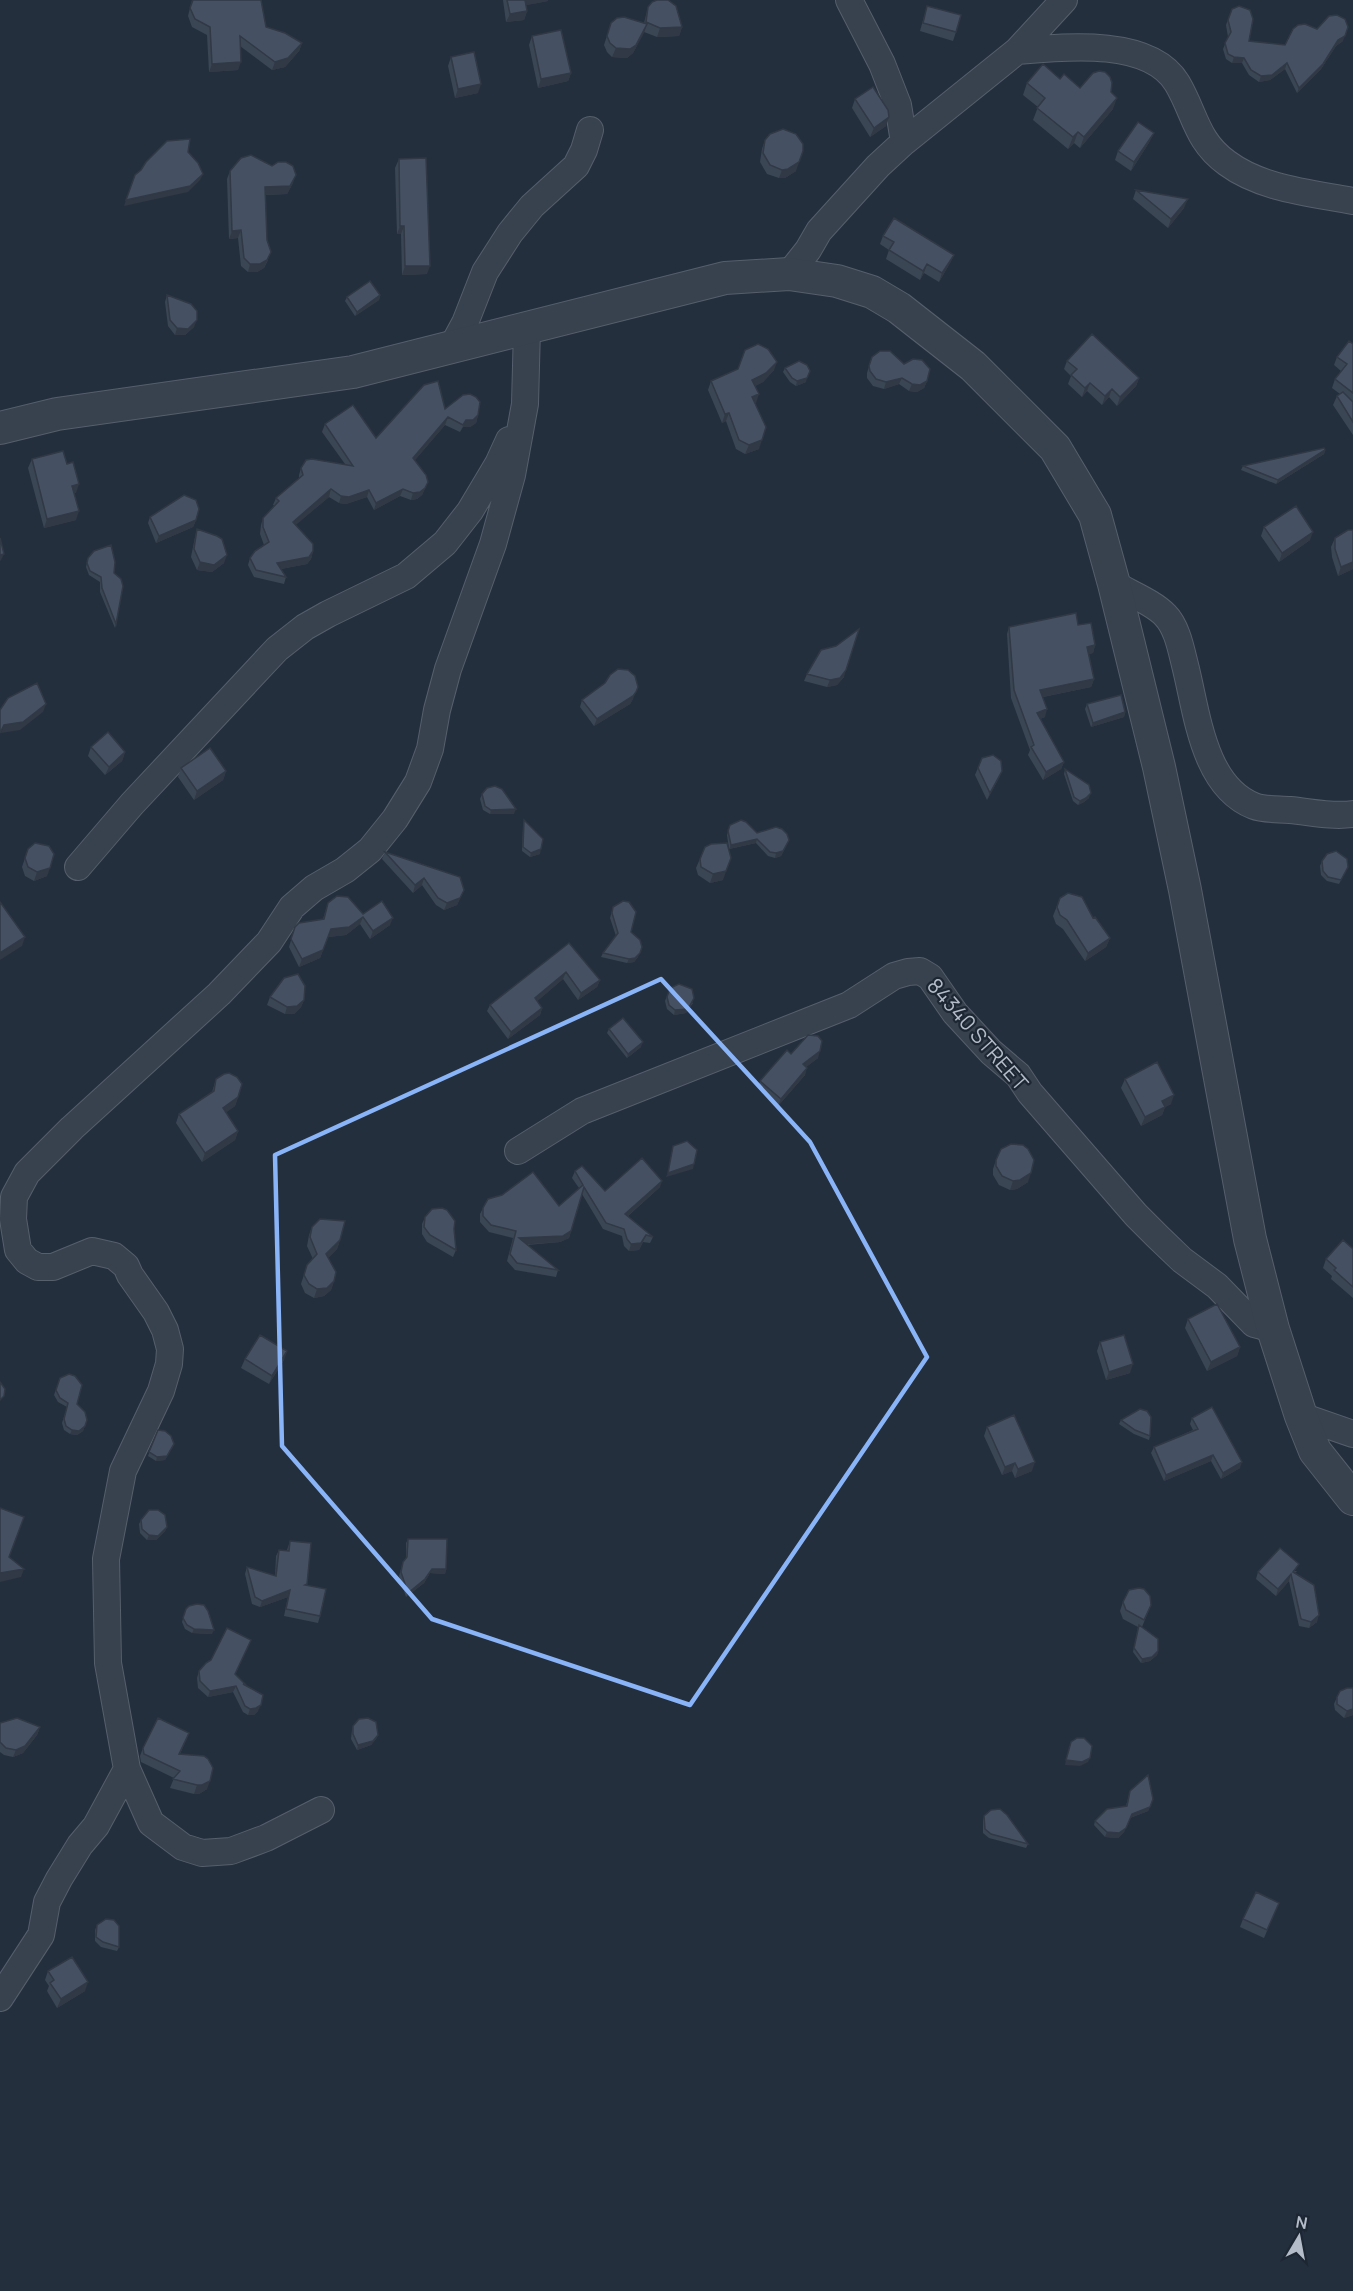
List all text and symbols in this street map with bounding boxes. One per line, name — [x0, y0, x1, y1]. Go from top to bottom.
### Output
street label: 84340 STREET — [921, 972, 1035, 1097]
north arrow — [1269, 2207, 1329, 2267]
text: N — [1294, 2210, 1309, 2234]

